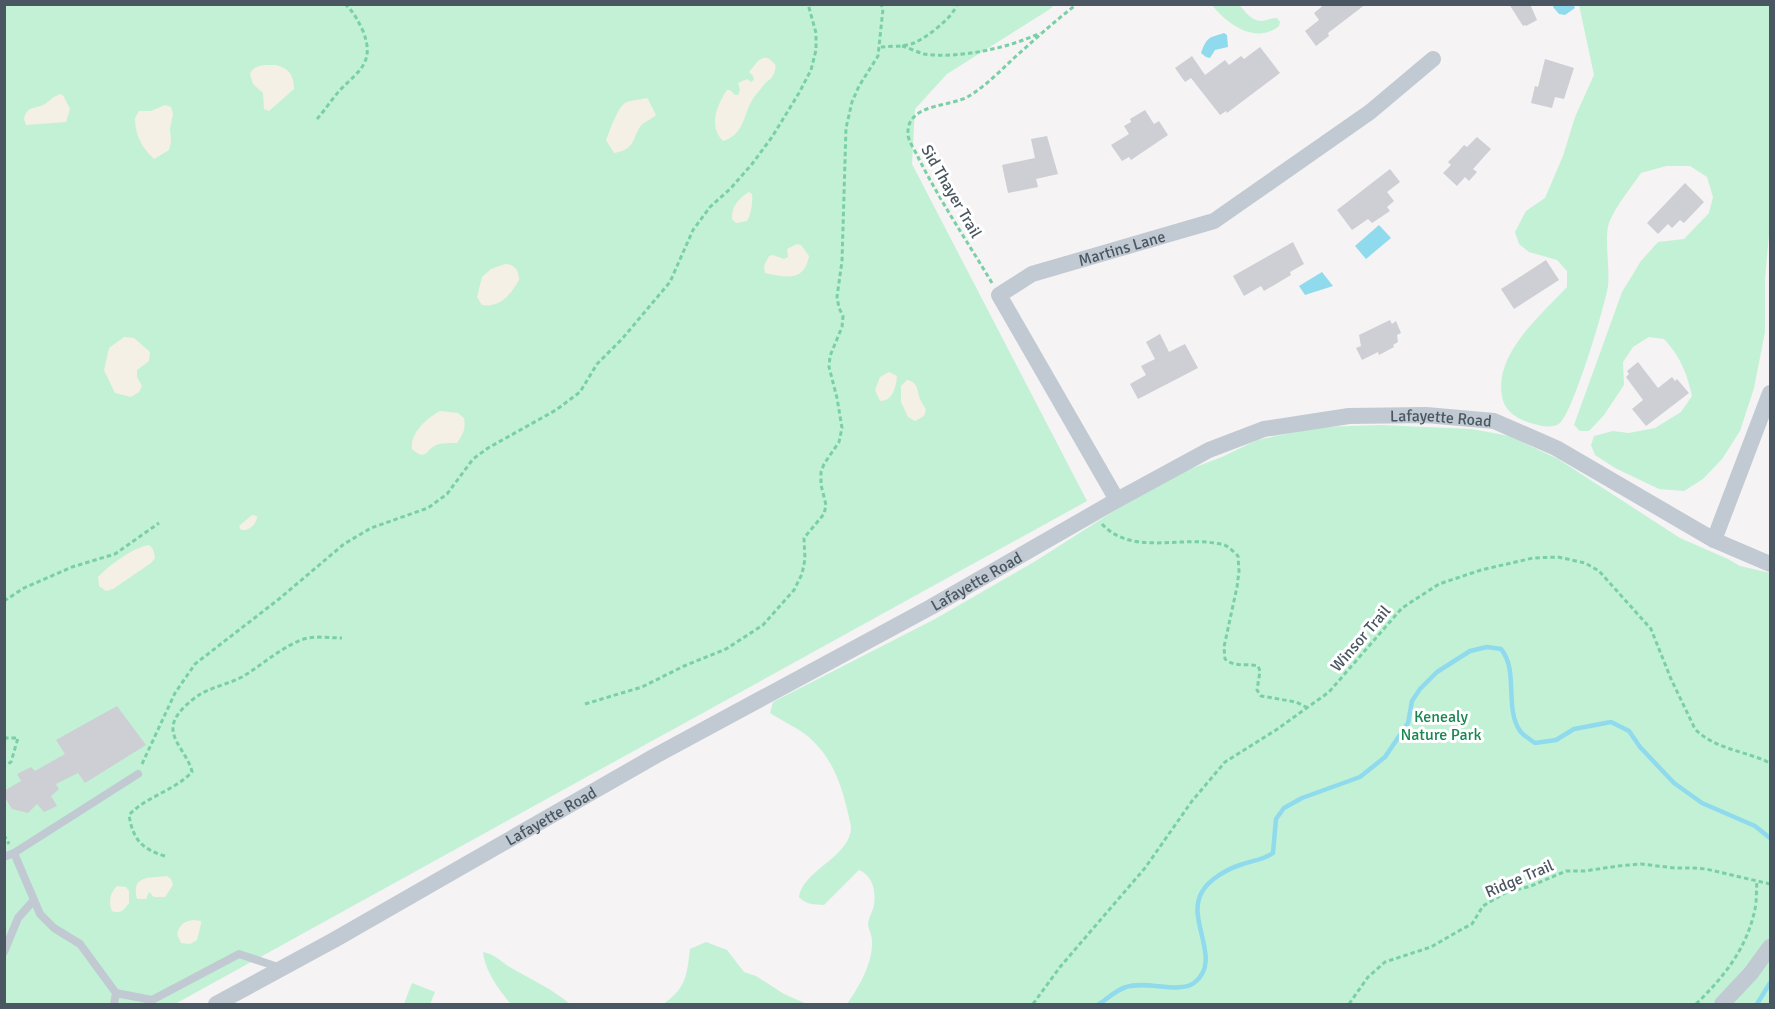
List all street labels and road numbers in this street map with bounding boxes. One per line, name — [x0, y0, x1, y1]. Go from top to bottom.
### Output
street label: Sid Thayer Trail — [916, 141, 986, 242]
street label: Martins Lane — [1076, 227, 1168, 271]
street label: Lafayette Road — [1390, 406, 1492, 432]
street label: Lafayette Road — [928, 548, 1026, 616]
street label: Winsor Trail — [1326, 601, 1395, 676]
street label: Lafayette Road — [502, 783, 600, 851]
street label: Ridge Trail — [1482, 855, 1557, 902]

